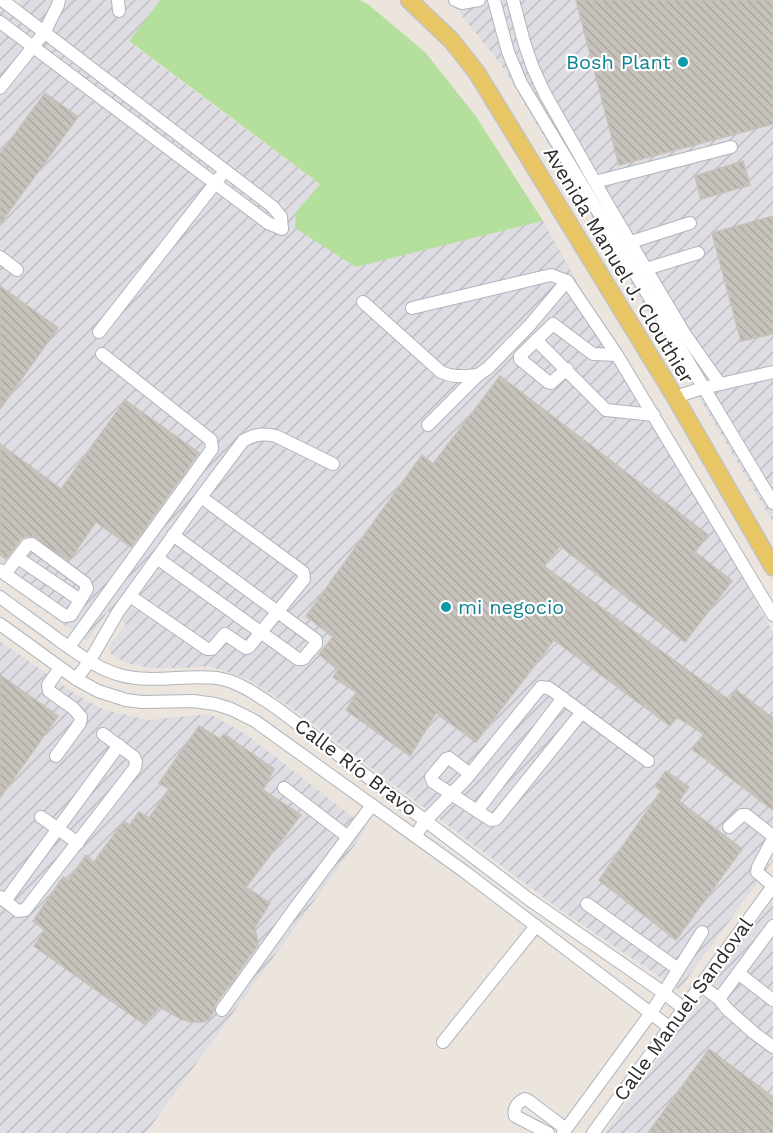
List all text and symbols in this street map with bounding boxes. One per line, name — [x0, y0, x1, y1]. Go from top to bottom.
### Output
place label: Bosh Plant — [566, 50, 672, 74]
marker: Bosh Plant — [676, 55, 690, 69]
street label: Avenida Manuel J. Clouthier — [539, 142, 699, 388]
place label: mi negocio — [458, 595, 564, 619]
marker: mi negocio — [439, 600, 453, 614]
street label: Calle Río Bravo — [290, 713, 422, 821]
street label: Calle Manuel Sandoval — [608, 913, 758, 1105]

